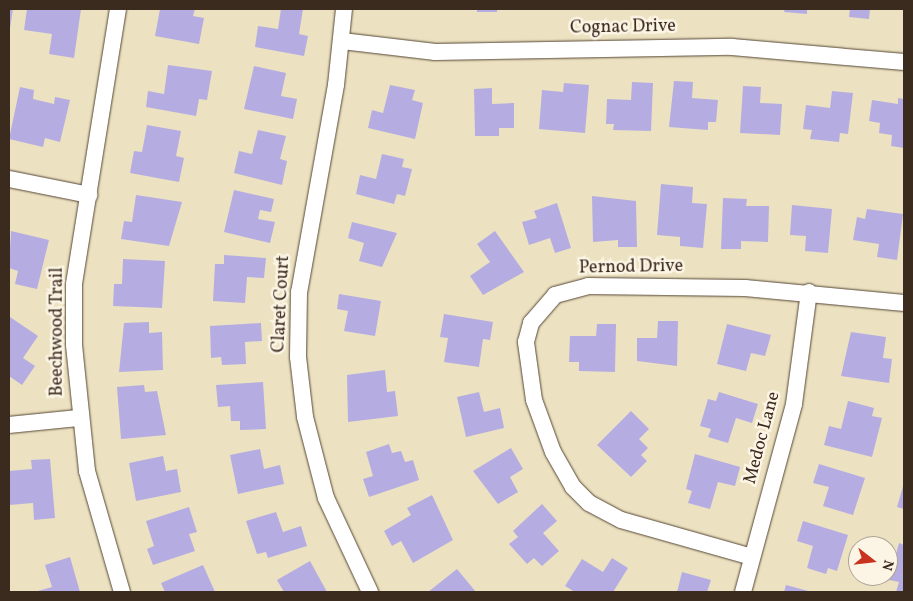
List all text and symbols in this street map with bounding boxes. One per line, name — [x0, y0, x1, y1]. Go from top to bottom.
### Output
street label: Cognac Drive — [570, 16, 676, 40]
street label: Claret Court — [269, 255, 295, 353]
street label: Pernod Drive — [579, 256, 683, 280]
street label: Beechwood Trail — [47, 267, 69, 397]
street label: Medoc Lane — [740, 390, 786, 486]
north arrow — [848, 536, 898, 586]
text: N — [876, 557, 897, 572]

